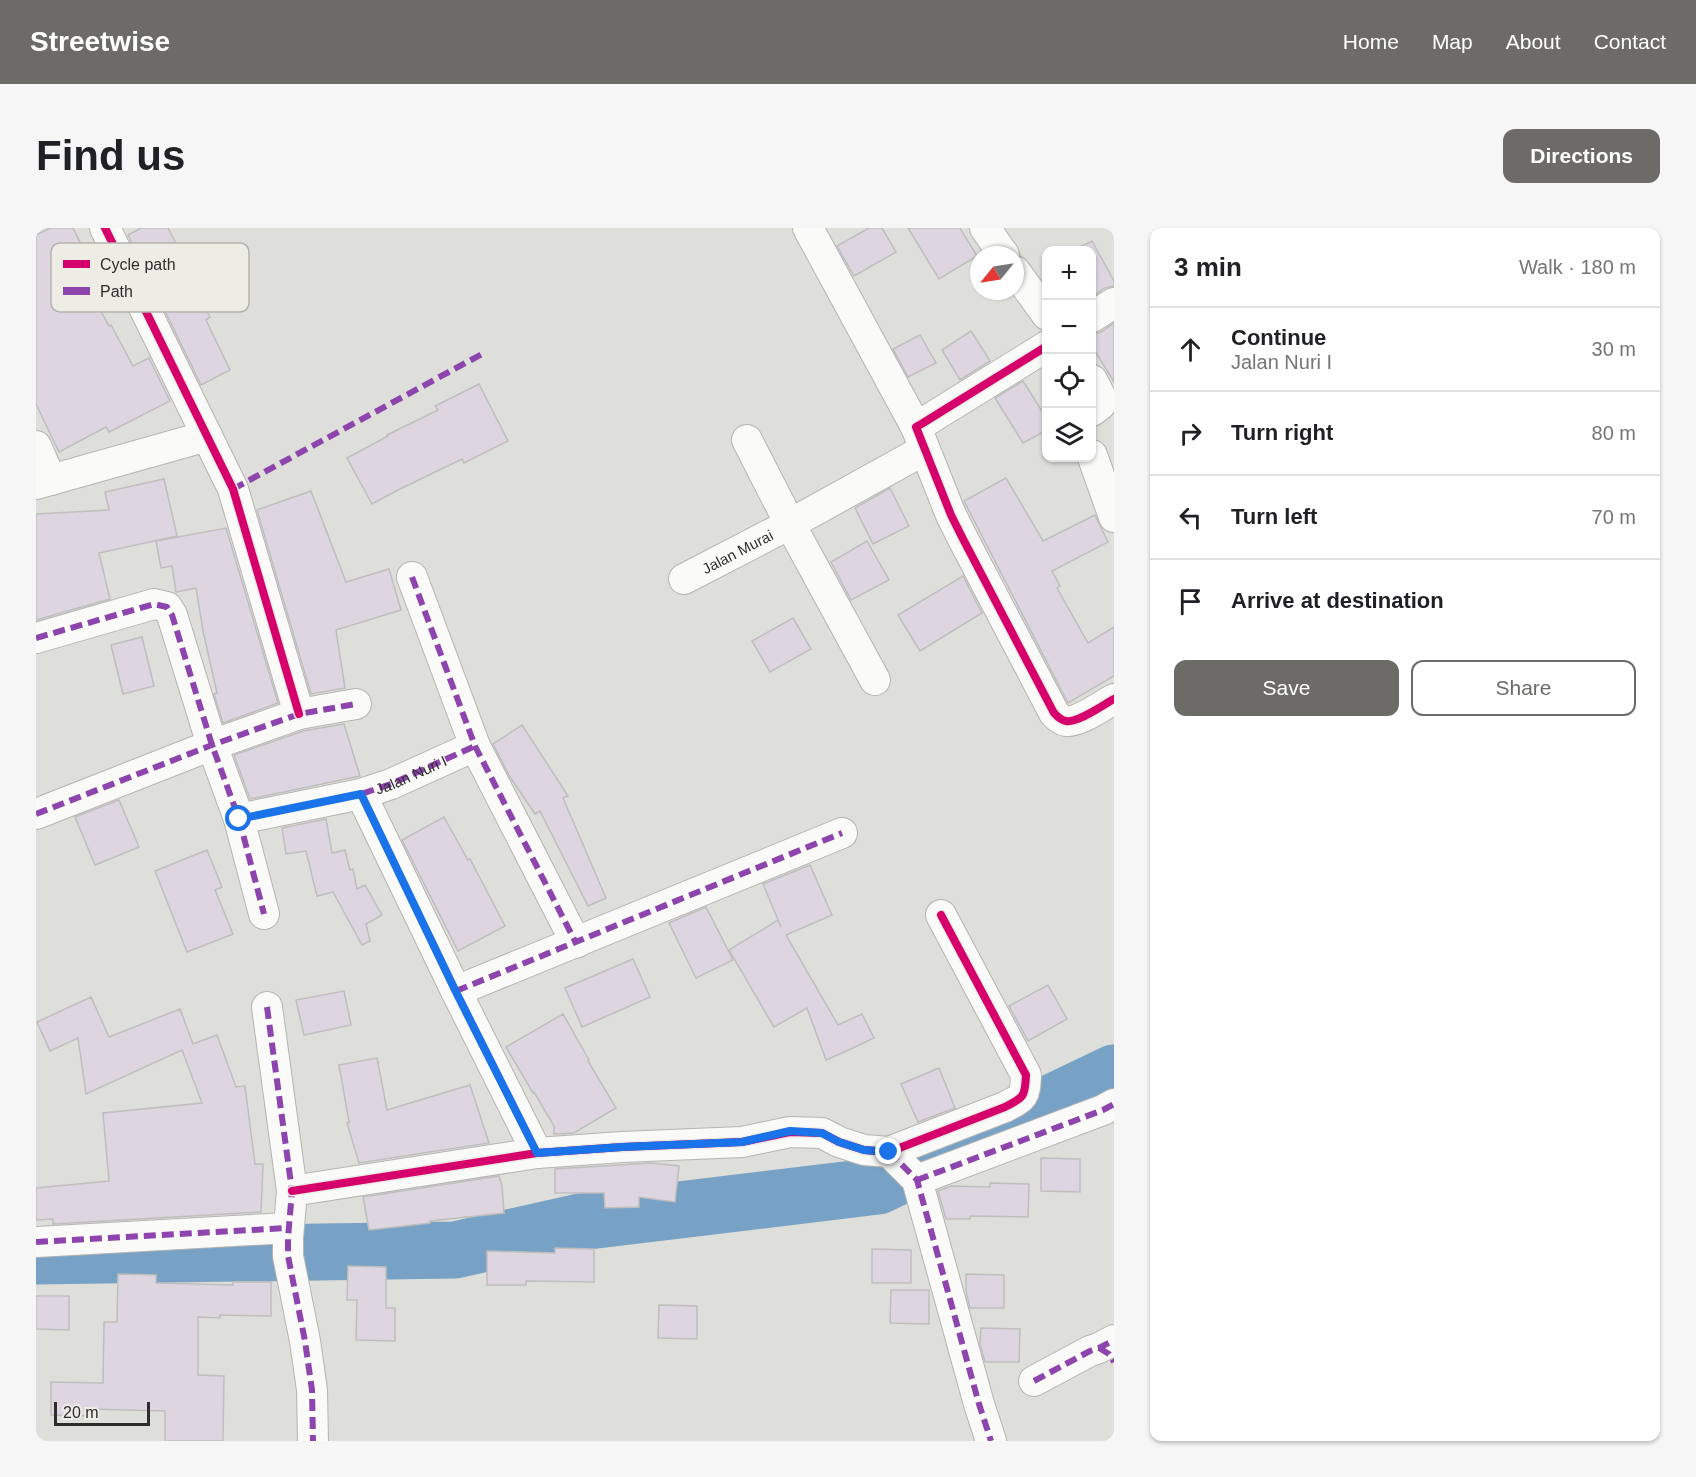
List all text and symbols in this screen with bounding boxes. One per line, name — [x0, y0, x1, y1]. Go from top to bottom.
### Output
text: Streetwise — [30, 26, 170, 57]
text: Home — [1343, 30, 1399, 53]
text: Map — [1432, 30, 1473, 53]
text: About — [1506, 30, 1561, 53]
text: Contact — [1594, 30, 1666, 53]
button: Directions — [1503, 129, 1660, 183]
text: Find us — [36, 132, 185, 179]
legend — [51, 243, 249, 312]
north arrow — [970, 246, 1024, 300]
map controls — [1042, 246, 1096, 462]
button: + — [1042, 246, 1096, 300]
text: 3 min — [1174, 252, 1242, 282]
text: Cycle path — [100, 256, 176, 273]
text: Walk · 180 m — [1519, 256, 1636, 278]
text: Path — [100, 283, 133, 300]
button: − — [1042, 300, 1096, 354]
text: Continue — [1231, 325, 1326, 350]
icon: ahead — [1174, 333, 1207, 366]
text: 30 m — [1592, 338, 1636, 360]
text: Jalan Nuri I — [1231, 351, 1332, 373]
button: locate — [1042, 354, 1096, 408]
button: layers — [1042, 408, 1096, 462]
icon: right — [1174, 417, 1207, 450]
text: Turn right — [1231, 420, 1333, 445]
text: 80 m — [1592, 422, 1636, 444]
icon: left — [1174, 501, 1207, 534]
text: Turn left — [1231, 504, 1317, 529]
text: 70 m — [1592, 506, 1636, 528]
street label: Jalan Murai — [699, 526, 776, 577]
icon: arrive — [1174, 585, 1207, 618]
text: Arrive at destination — [1231, 588, 1444, 613]
button: Save — [1174, 660, 1399, 716]
button: Share — [1411, 660, 1636, 716]
street label: Jalan Nuri I — [373, 752, 449, 797]
route start — [225, 805, 251, 831]
route end — [875, 1138, 901, 1164]
scale bar — [54, 1399, 150, 1426]
text: 20 m — [63, 1404, 99, 1421]

